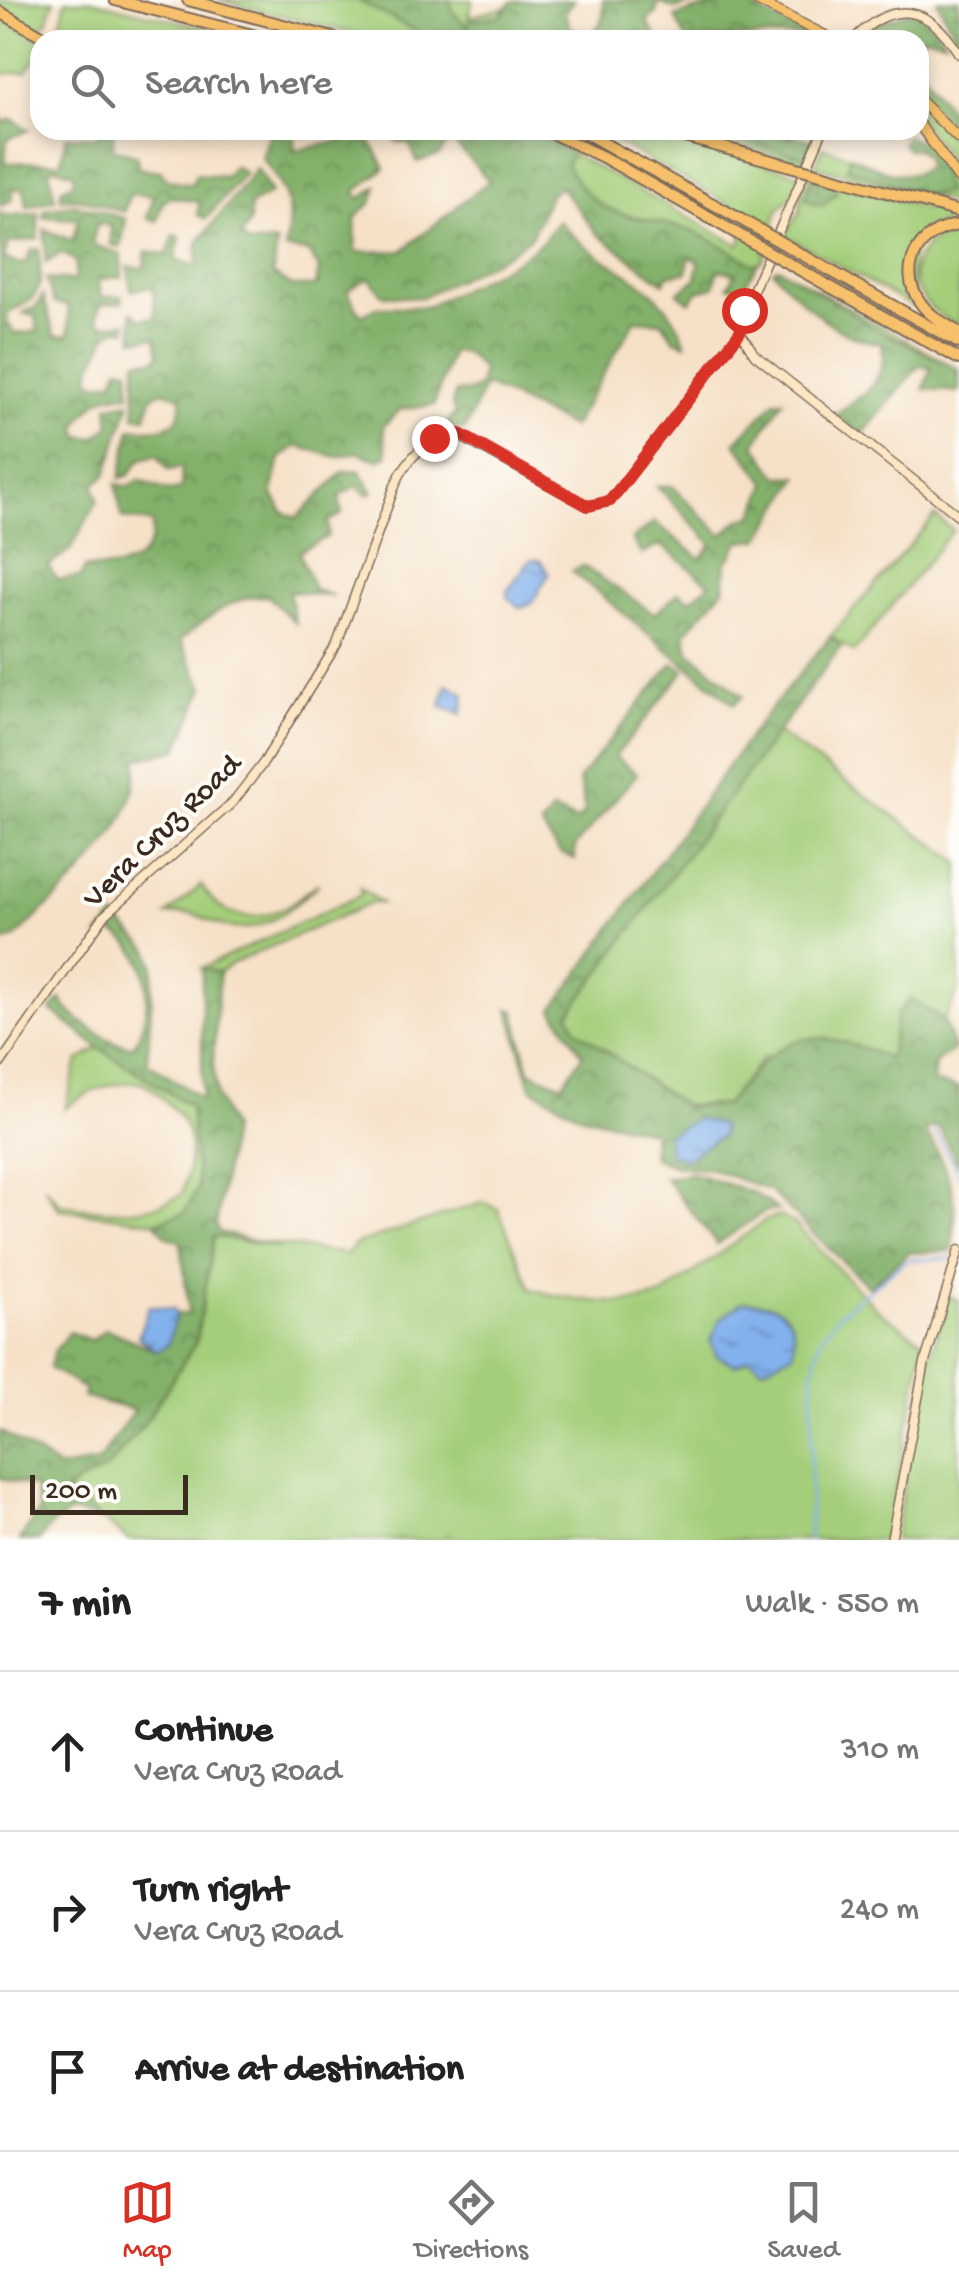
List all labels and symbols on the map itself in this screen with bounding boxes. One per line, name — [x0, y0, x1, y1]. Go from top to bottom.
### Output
route start — [722, 288, 768, 334]
route end — [412, 416, 458, 462]
street label: Vera Cruz Road — [75, 746, 252, 919]
scale bar — [30, 1470, 188, 1514]

